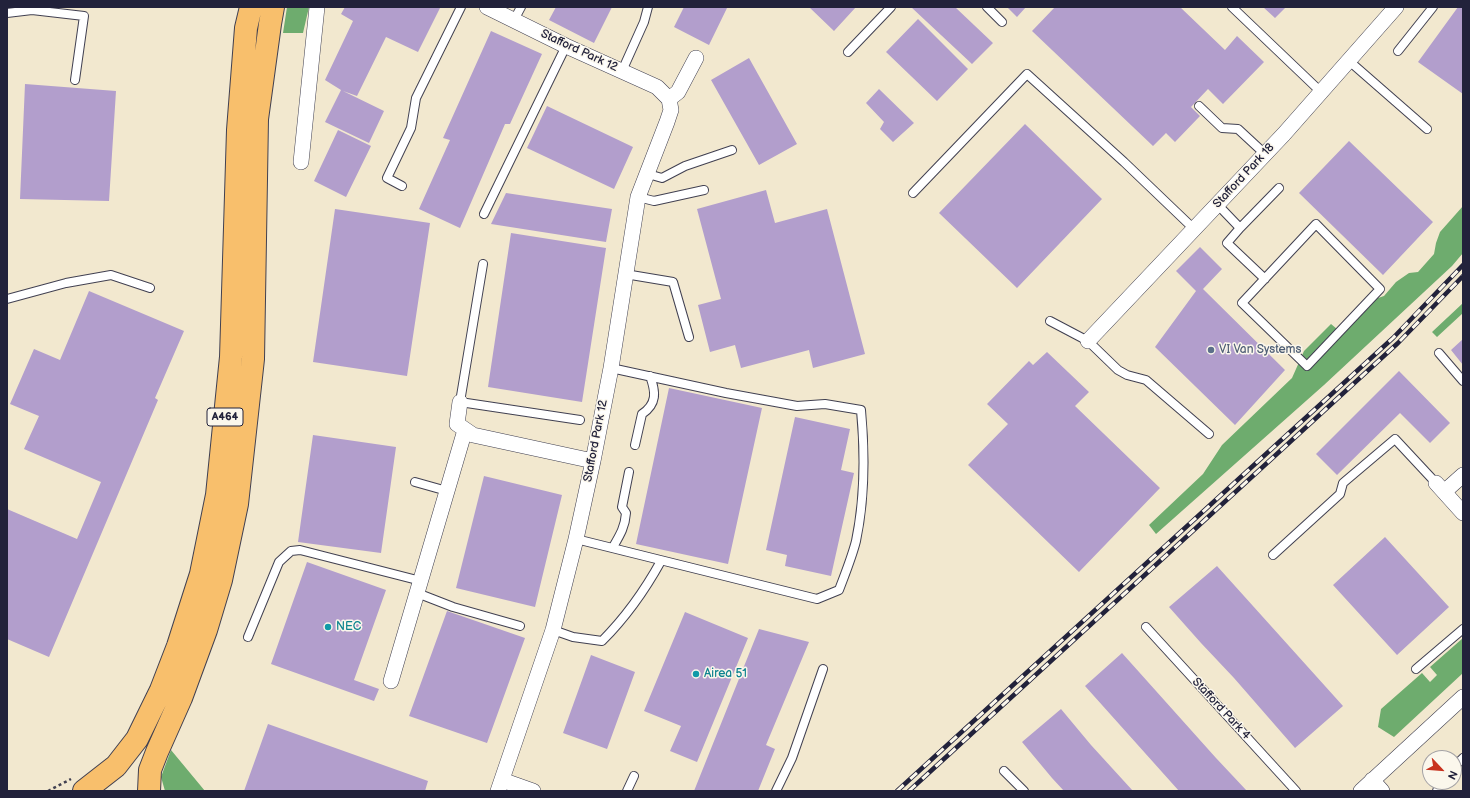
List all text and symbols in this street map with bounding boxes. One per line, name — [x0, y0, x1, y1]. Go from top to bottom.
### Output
street label: Stafford Park 12 — [538, 27, 620, 75]
street label: Stafford Park 18 — [1210, 141, 1278, 211]
place label: VI Van Systems — [1219, 343, 1301, 357]
marker: VI Van Systems — [1206, 345, 1216, 355]
street label: Stafford Park 12 — [581, 399, 611, 483]
road number: A464 — [207, 408, 243, 426]
place label: NEC — [336, 620, 361, 634]
marker: NEC — [323, 622, 333, 632]
place label: Airea 51 — [704, 667, 747, 681]
marker: Airea 51 — [691, 669, 701, 679]
street label: Stafford Park 4 — [1189, 675, 1253, 743]
north arrow — [1422, 750, 1462, 790]
text: N — [1445, 768, 1460, 782]

